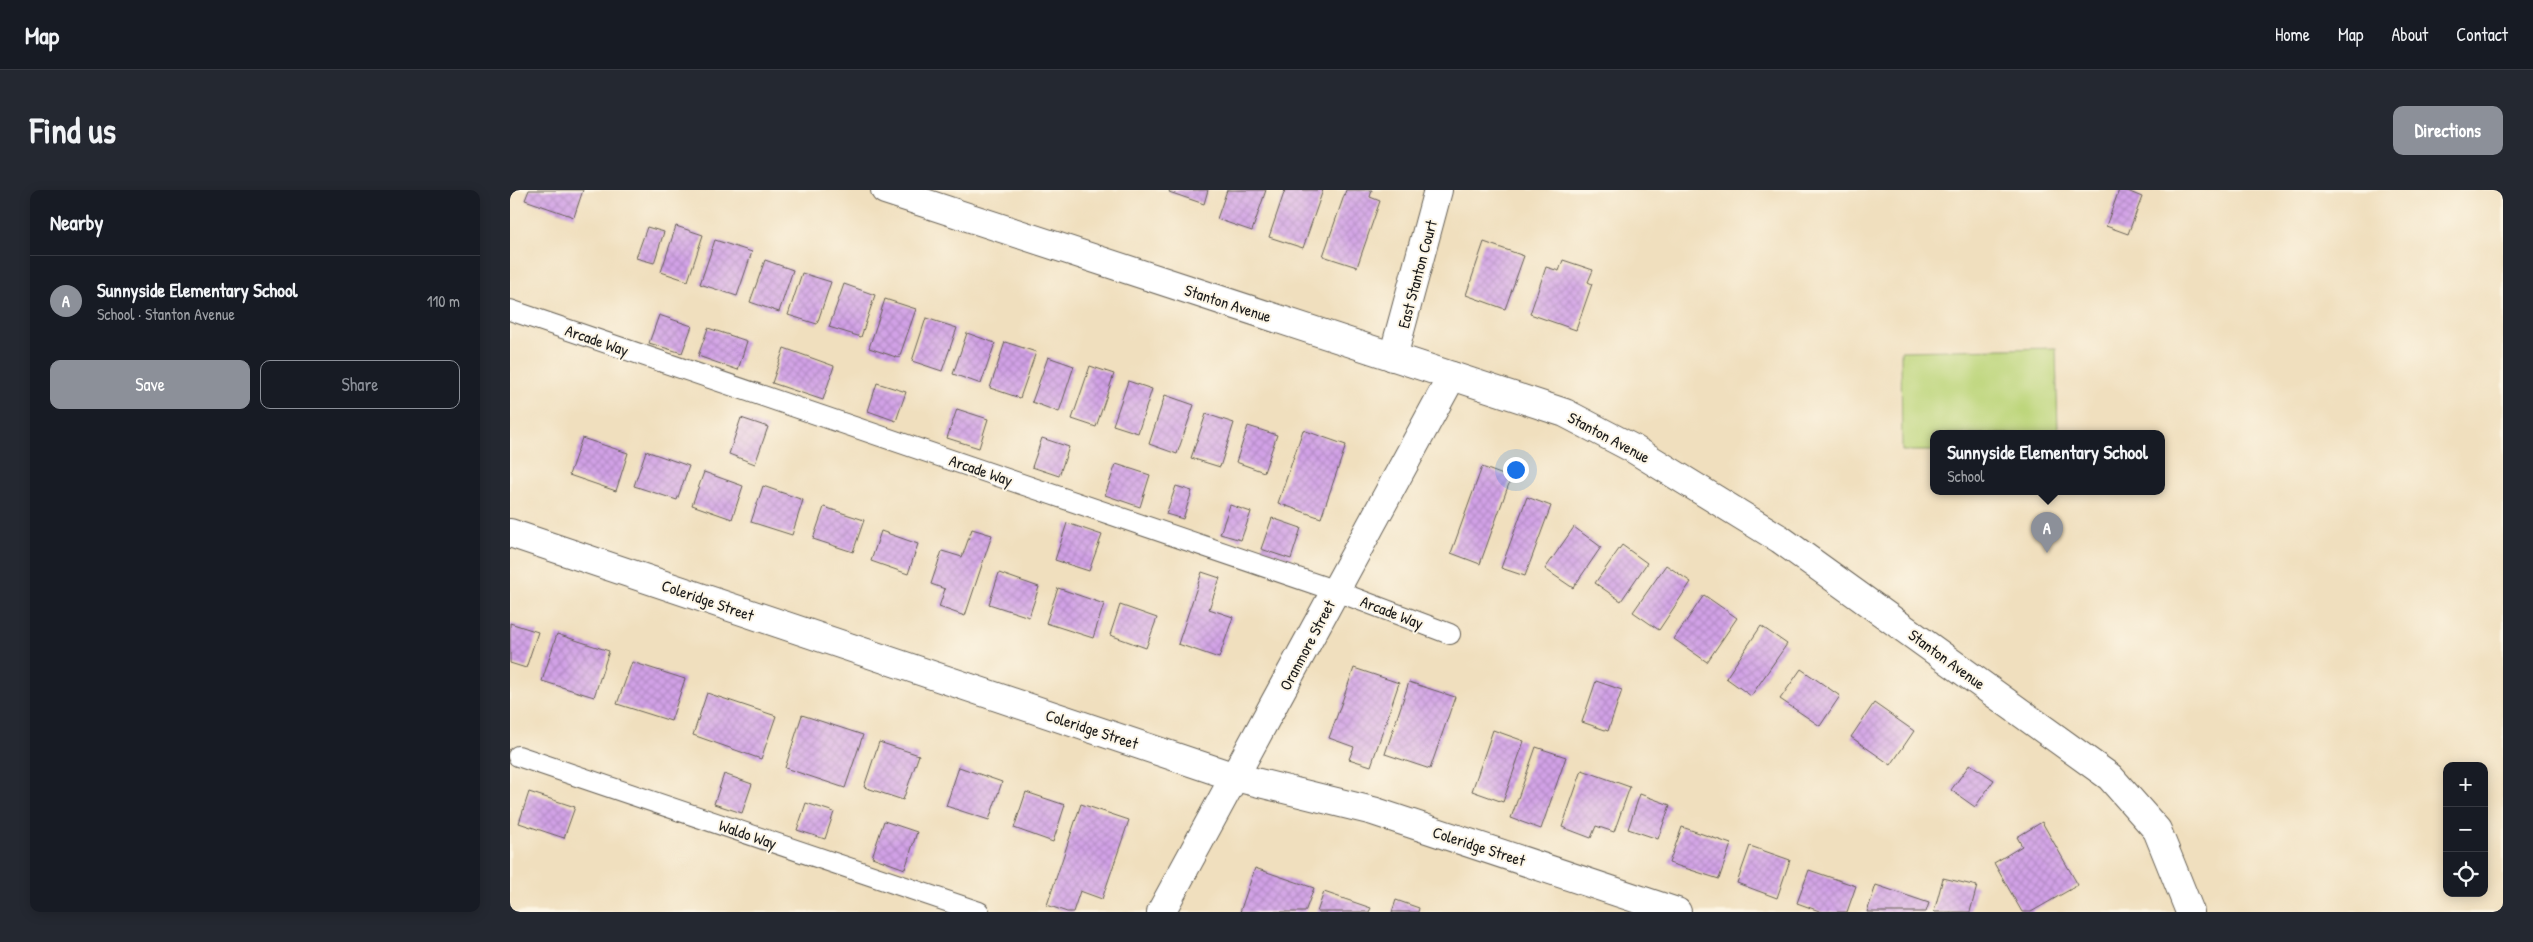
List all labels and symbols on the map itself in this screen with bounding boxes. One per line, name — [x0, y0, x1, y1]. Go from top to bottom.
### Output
street label: East Stanton Court — [1392, 217, 1442, 331]
street label: Stanton Avenue — [1182, 279, 1275, 328]
street label: Arcade Way — [562, 319, 632, 361]
street label: Stanton Avenue — [1564, 406, 1654, 468]
street label: Arcade Way — [946, 449, 1016, 491]
your location — [1503, 457, 1529, 483]
pin: A — [2031, 512, 2063, 553]
street label: Coleridge Street — [659, 574, 758, 626]
street label: Arcade Way — [1357, 590, 1427, 634]
street label: Oranmore Street — [1274, 596, 1340, 694]
street label: Stanton Avenue — [1904, 624, 1990, 695]
street label: Coleridge Street — [1043, 704, 1142, 754]
street label: Waldo Way — [716, 814, 780, 854]
street label: Coleridge Street — [1430, 821, 1529, 871]

